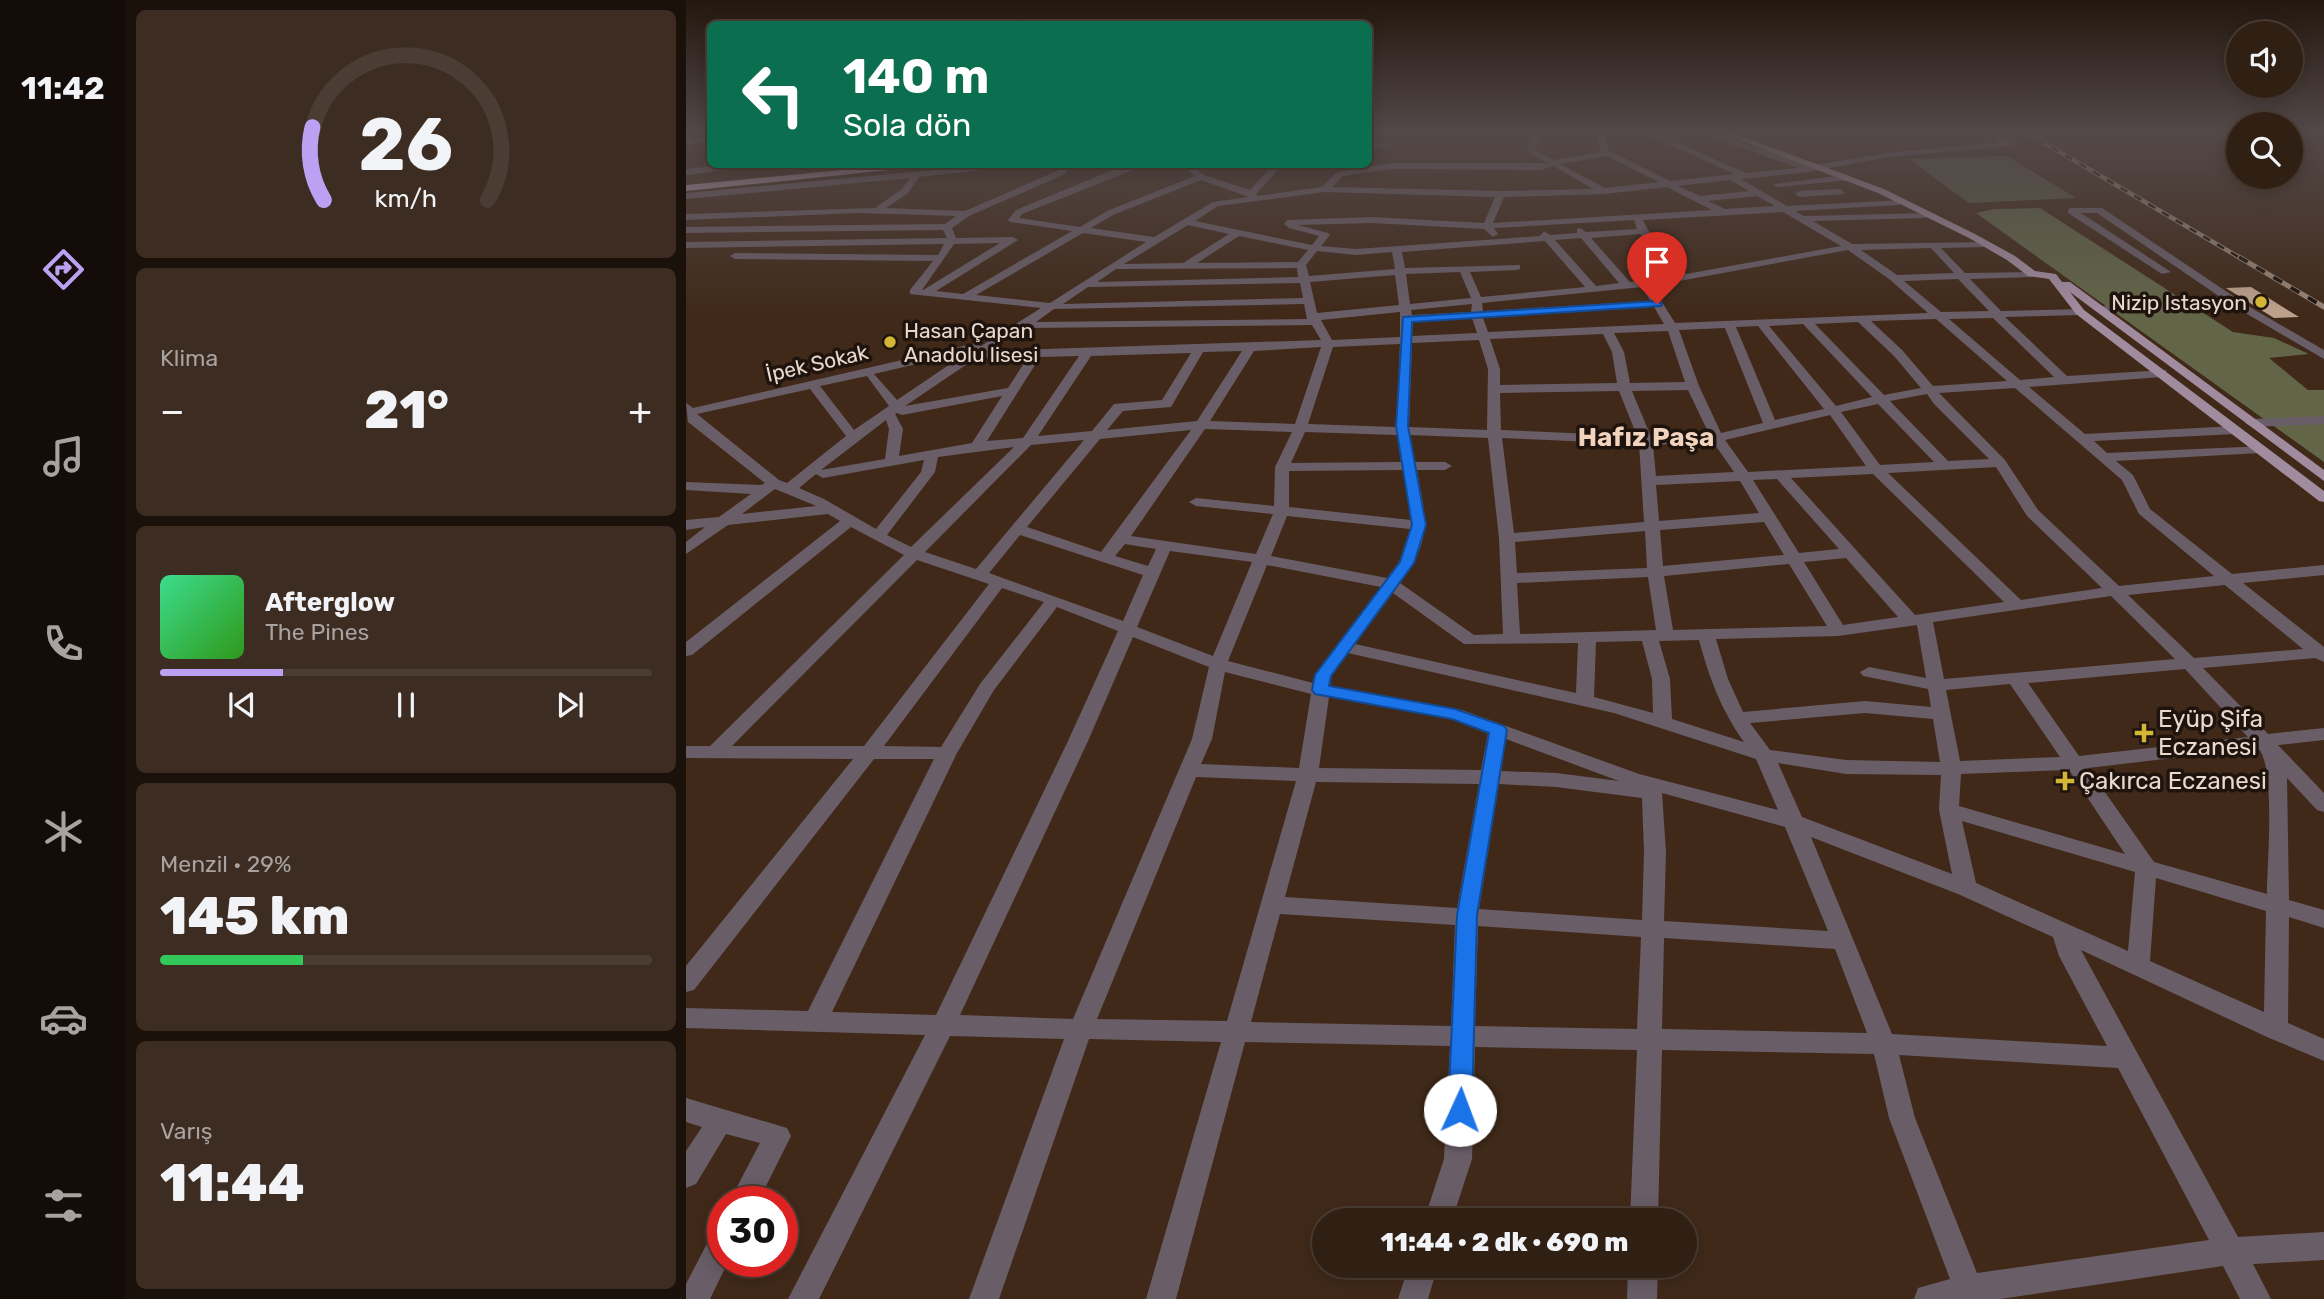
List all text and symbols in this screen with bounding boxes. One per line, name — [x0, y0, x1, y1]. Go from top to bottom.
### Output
map controls — [2226, 21, 2303, 189]
button: sound — [2226, 21, 2303, 98]
text: 140 m — [843, 47, 989, 105]
icon: left — [728, 49, 819, 140]
text: 11:42 — [21, 69, 105, 107]
text: 26 — [359, 102, 453, 188]
text: Sola dön — [843, 106, 971, 144]
button: search — [2226, 112, 2303, 189]
text: km/h — [375, 184, 437, 213]
pin — [1627, 232, 1687, 304]
icon: arrive — [1638, 243, 1676, 281]
icon: directions — [39, 245, 88, 294]
place label: Nizip Istasyon — [2111, 290, 2247, 315]
marker: Nizip Istasyon — [2253, 294, 2269, 310]
place label: Hasan Çapan Anadolu lisesi — [904, 318, 1038, 367]
marker: Hasan Çapan Anadolu lisesi — [882, 334, 898, 350]
street label: İpek Sokak — [764, 339, 871, 387]
text: Klima — [160, 344, 218, 372]
text: 21° — [364, 379, 449, 441]
text: − — [160, 388, 185, 434]
text: + — [628, 388, 652, 434]
district label: Hafız Paşa — [1578, 422, 1714, 453]
icon: music — [39, 432, 88, 481]
text: Afterglow — [265, 587, 395, 618]
text: The Pines — [265, 618, 369, 646]
icon: phone — [39, 619, 88, 668]
icon: previous — [223, 686, 261, 724]
icon: pause — [387, 686, 425, 724]
icon: next — [551, 686, 589, 724]
place label: Eyüp Şifa Eczanesi — [2158, 705, 2263, 761]
marker: Eyüp Şifa Eczanesi — [2136, 725, 2152, 741]
place label: Çakırca Eczanesi — [2079, 767, 2267, 795]
marker: Çakırca Eczanesi — [2057, 773, 2073, 789]
icon: climate — [39, 807, 88, 856]
text: Menzil · 29% — [160, 850, 291, 878]
text: 145 km — [160, 885, 350, 947]
icon: car — [39, 994, 88, 1043]
position arrow — [1423, 1073, 1497, 1147]
text: Varış — [160, 1117, 213, 1145]
text: 11:44 — [160, 1152, 305, 1214]
icon: filters — [39, 1181, 88, 1230]
speed limit sign: 30 — [707, 1186, 798, 1277]
text: 11:44 · 2 dk · 690 m — [1381, 1227, 1628, 1258]

